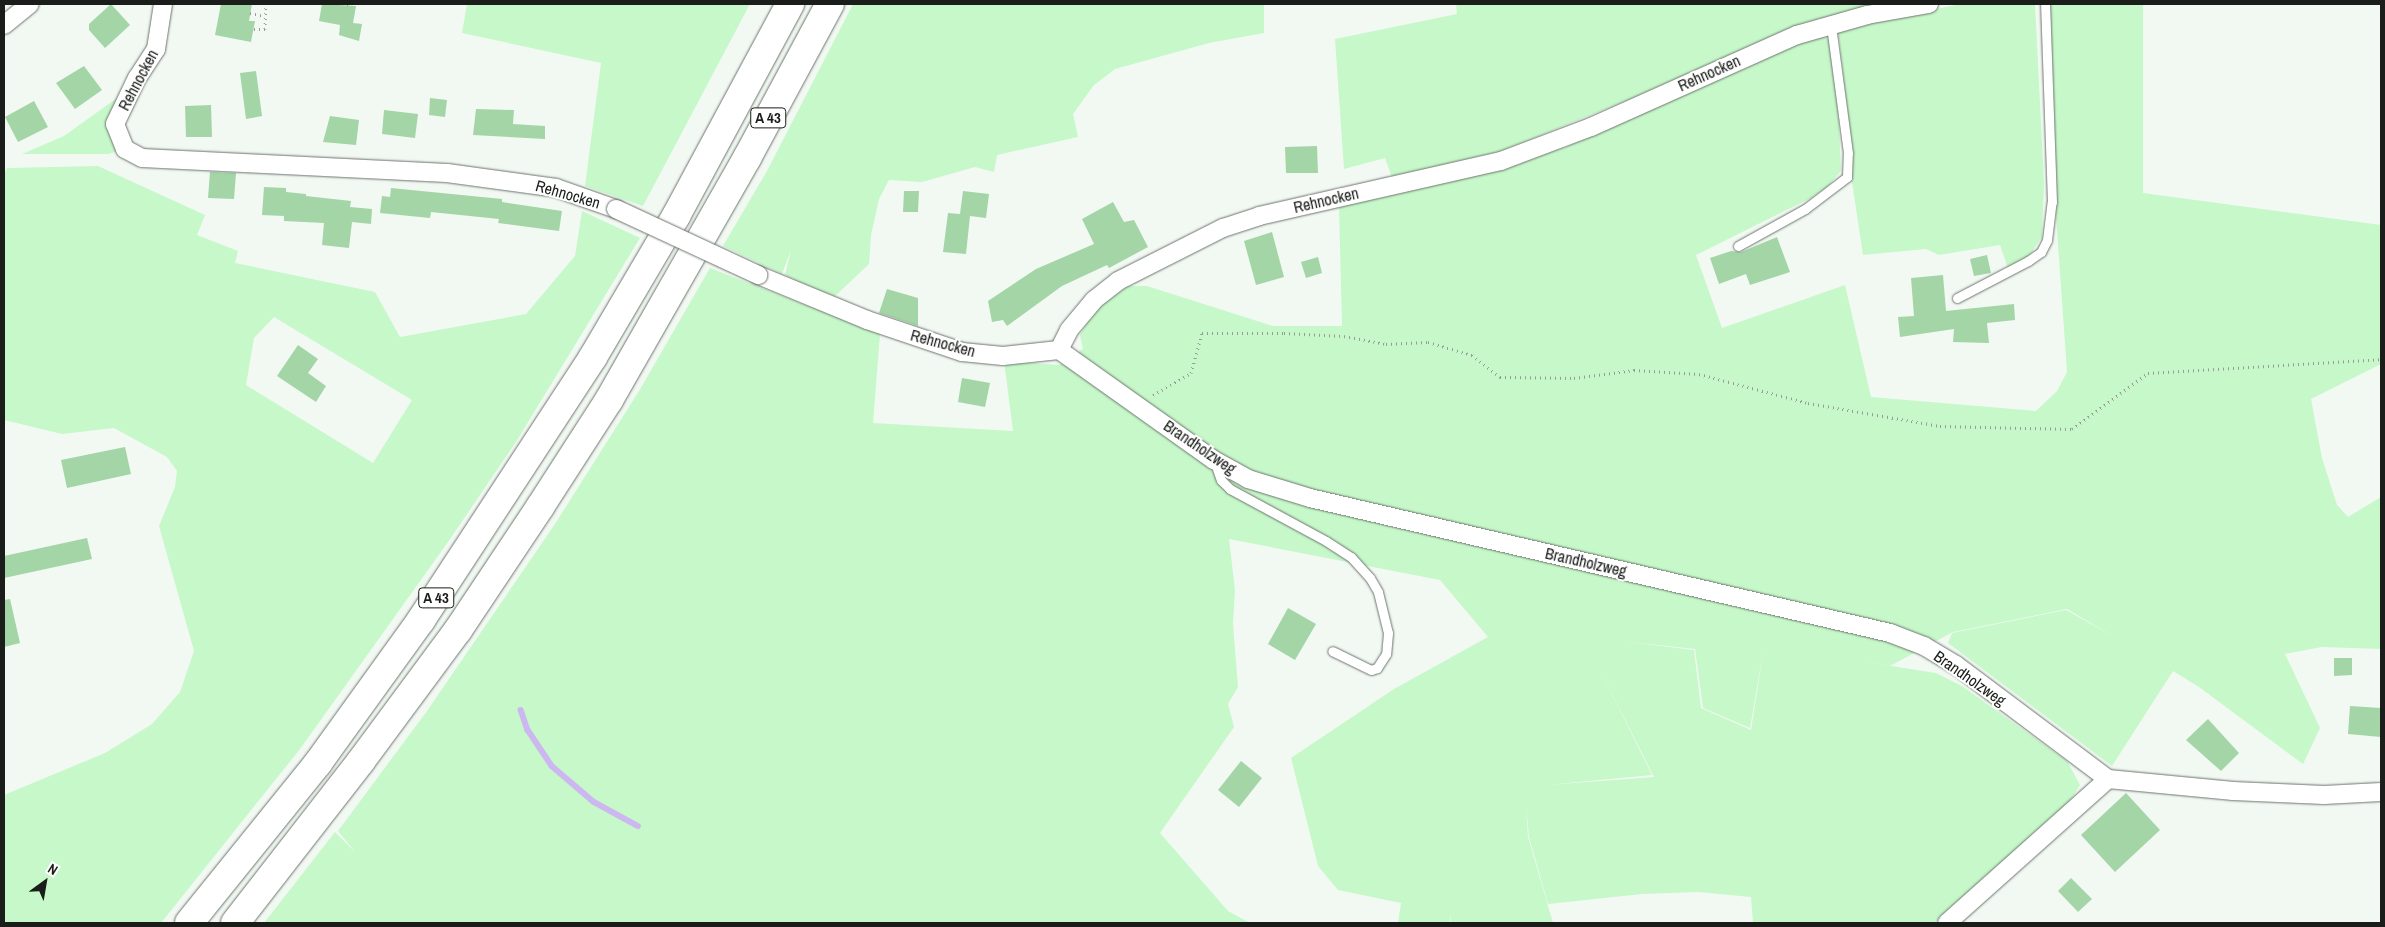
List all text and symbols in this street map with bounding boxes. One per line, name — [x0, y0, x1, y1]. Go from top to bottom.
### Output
street label: Rehnocken — [114, 46, 162, 114]
street label: Rehnocken — [1675, 51, 1743, 95]
road number: A 43 — [749, 106, 787, 130]
street label: Rehnocken — [533, 176, 603, 212]
street label: Rehnocken — [1292, 183, 1360, 217]
street label: Rehnocken — [908, 325, 978, 361]
street label: Brandholzweg — [1160, 416, 1240, 478]
street label: Brandholzweg — [1543, 543, 1629, 581]
road number: A 43 — [417, 586, 455, 610]
street label: Brandholzweg — [1930, 646, 2010, 710]
north arrow — [20, 857, 70, 907]
text: N — [45, 859, 61, 879]

